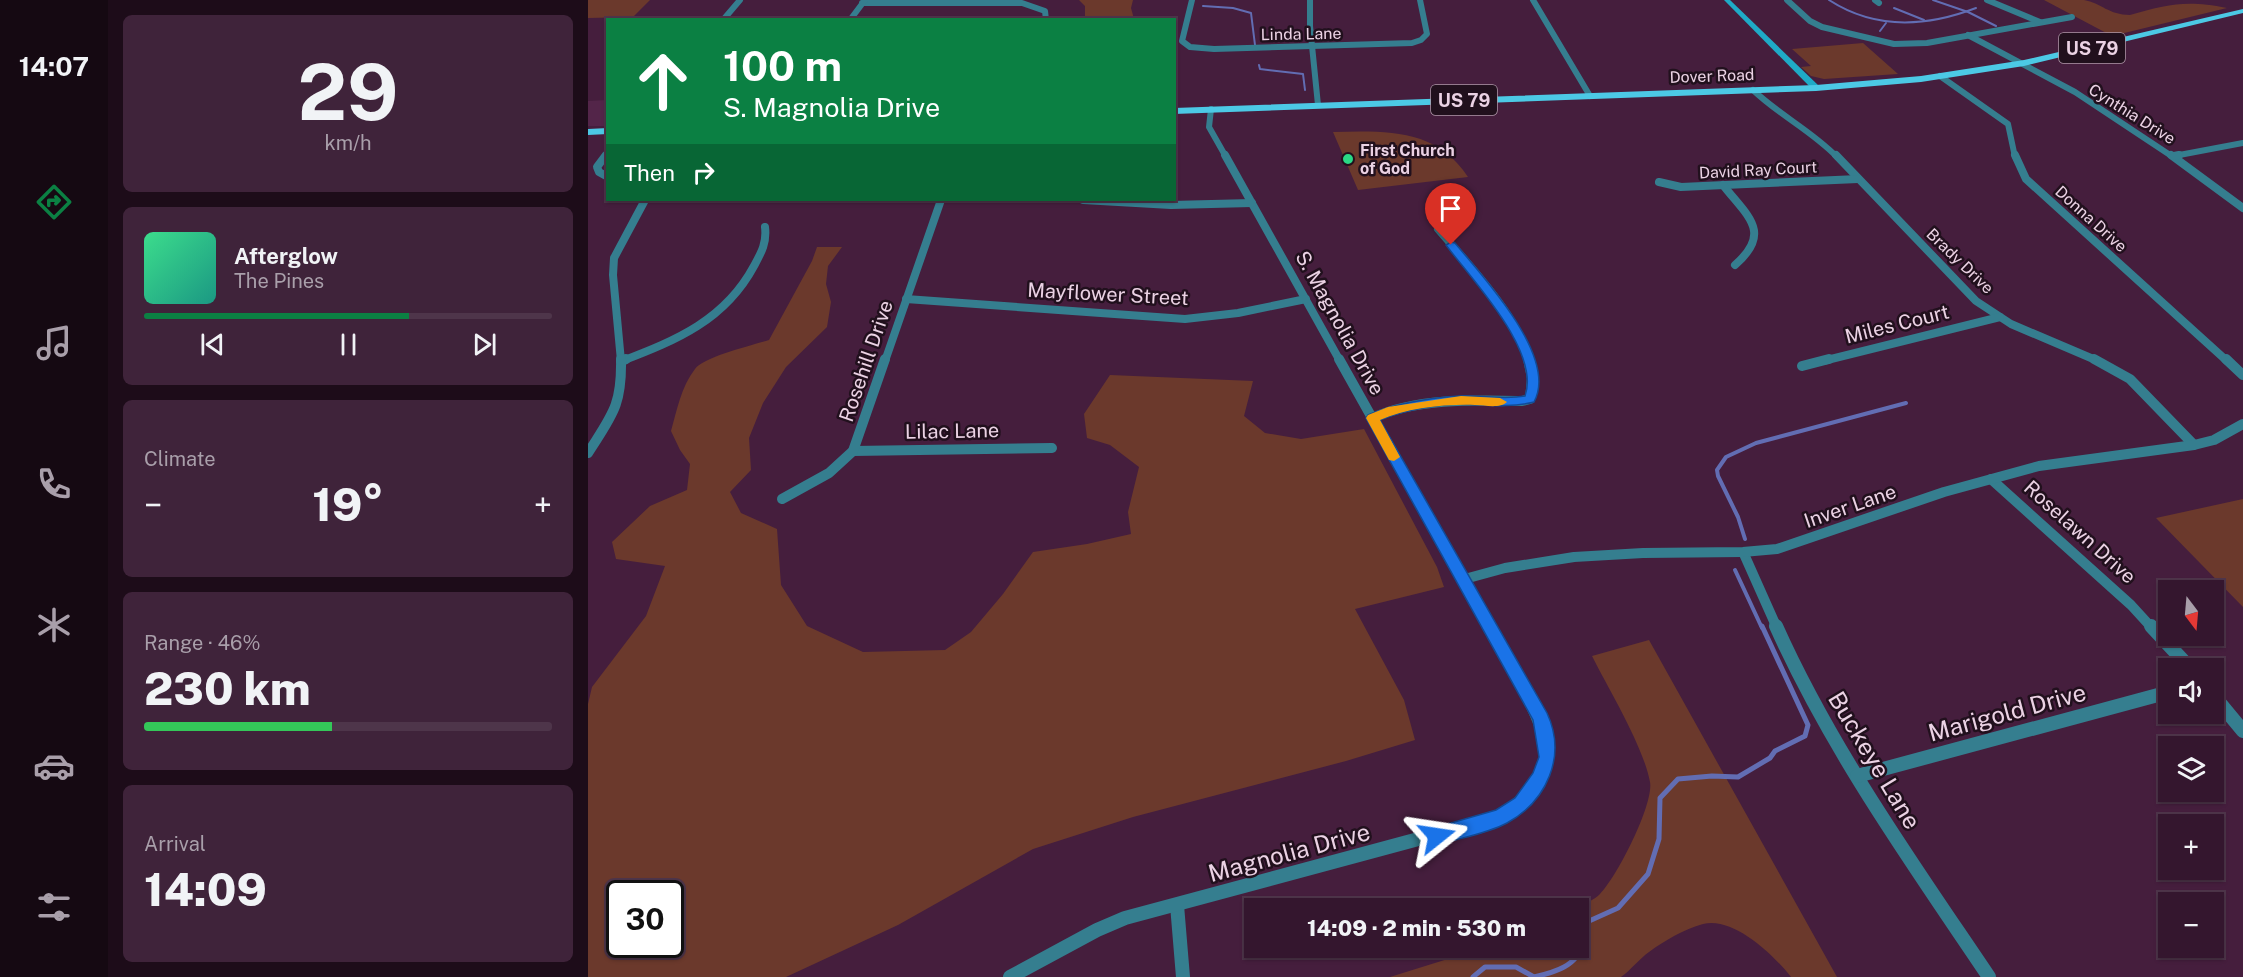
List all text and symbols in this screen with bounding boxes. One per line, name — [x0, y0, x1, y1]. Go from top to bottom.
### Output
street label: Linda Lane — [1260, 24, 1342, 44]
road number: US 79 — [2059, 33, 2125, 63]
text: 100 m — [723, 41, 842, 90]
icon: ahead — [624, 42, 702, 120]
text: 29 — [298, 46, 398, 138]
text: 14:07 — [19, 50, 89, 82]
street label: Dover Road — [1669, 65, 1755, 87]
street label: Cynthia Drive — [2085, 80, 2179, 148]
road number: US 79 — [1431, 85, 1497, 115]
text: S. Magnolia Drive — [723, 91, 940, 123]
text: km/h — [324, 131, 372, 155]
place label: First Church of God — [1360, 141, 1455, 178]
marker: First Church of God — [1341, 152, 1355, 166]
icon: right — [687, 156, 720, 189]
street label: David Ray Court — [1698, 157, 1818, 183]
text: Then — [624, 160, 675, 186]
icon: directions — [33, 181, 75, 223]
street label: Donna Drive — [2051, 182, 2131, 256]
pin — [1425, 183, 1476, 245]
icon: arrive — [1434, 192, 1467, 225]
street label: Brady Drive — [1923, 224, 1997, 298]
text: Afterglow — [234, 243, 338, 269]
street label: S. Magnolia Drive — [1290, 247, 1390, 399]
text: The Pines — [234, 269, 324, 293]
street label: Mayflower Street — [1027, 278, 1189, 310]
street label: Rosehill Drive — [834, 297, 898, 425]
street label: Miles Court — [1842, 299, 1952, 349]
icon: music — [33, 322, 75, 364]
icon: previous — [196, 328, 229, 361]
icon: pause — [332, 328, 365, 361]
icon: next — [468, 328, 501, 361]
street label: Lilac Lane — [905, 418, 999, 444]
text: Climate — [144, 447, 216, 471]
icon: phone — [33, 463, 75, 505]
street label: Roselawn Drive — [2019, 475, 2141, 589]
text: 19° — [312, 478, 384, 531]
street label: Inver Lane — [1801, 479, 1899, 533]
text: − — [144, 486, 162, 524]
text: + — [534, 486, 552, 524]
north arrow — [2158, 580, 2224, 646]
map controls — [2158, 580, 2224, 958]
icon: climate — [33, 604, 75, 646]
text: Range · 46% — [144, 631, 261, 655]
button: sound — [2158, 658, 2224, 724]
text: 230 km — [144, 662, 311, 715]
street label: Marigold Drive — [1925, 678, 2089, 746]
street label: Buckeye Lane — [1823, 686, 1927, 834]
button: layers — [2158, 736, 2224, 802]
icon: car — [33, 745, 75, 787]
position arrow — [1405, 804, 1469, 868]
button: + — [2158, 814, 2224, 880]
street label: Magnolia Drive — [1205, 817, 1373, 887]
text: Arrival — [144, 832, 206, 856]
text: 14:09 — [144, 863, 267, 916]
speed limit sign: 30 — [606, 880, 684, 958]
icon: filters — [33, 886, 75, 928]
button: − — [2158, 892, 2224, 958]
text: 14:09 · 2 min · 530 m — [1307, 915, 1526, 941]

